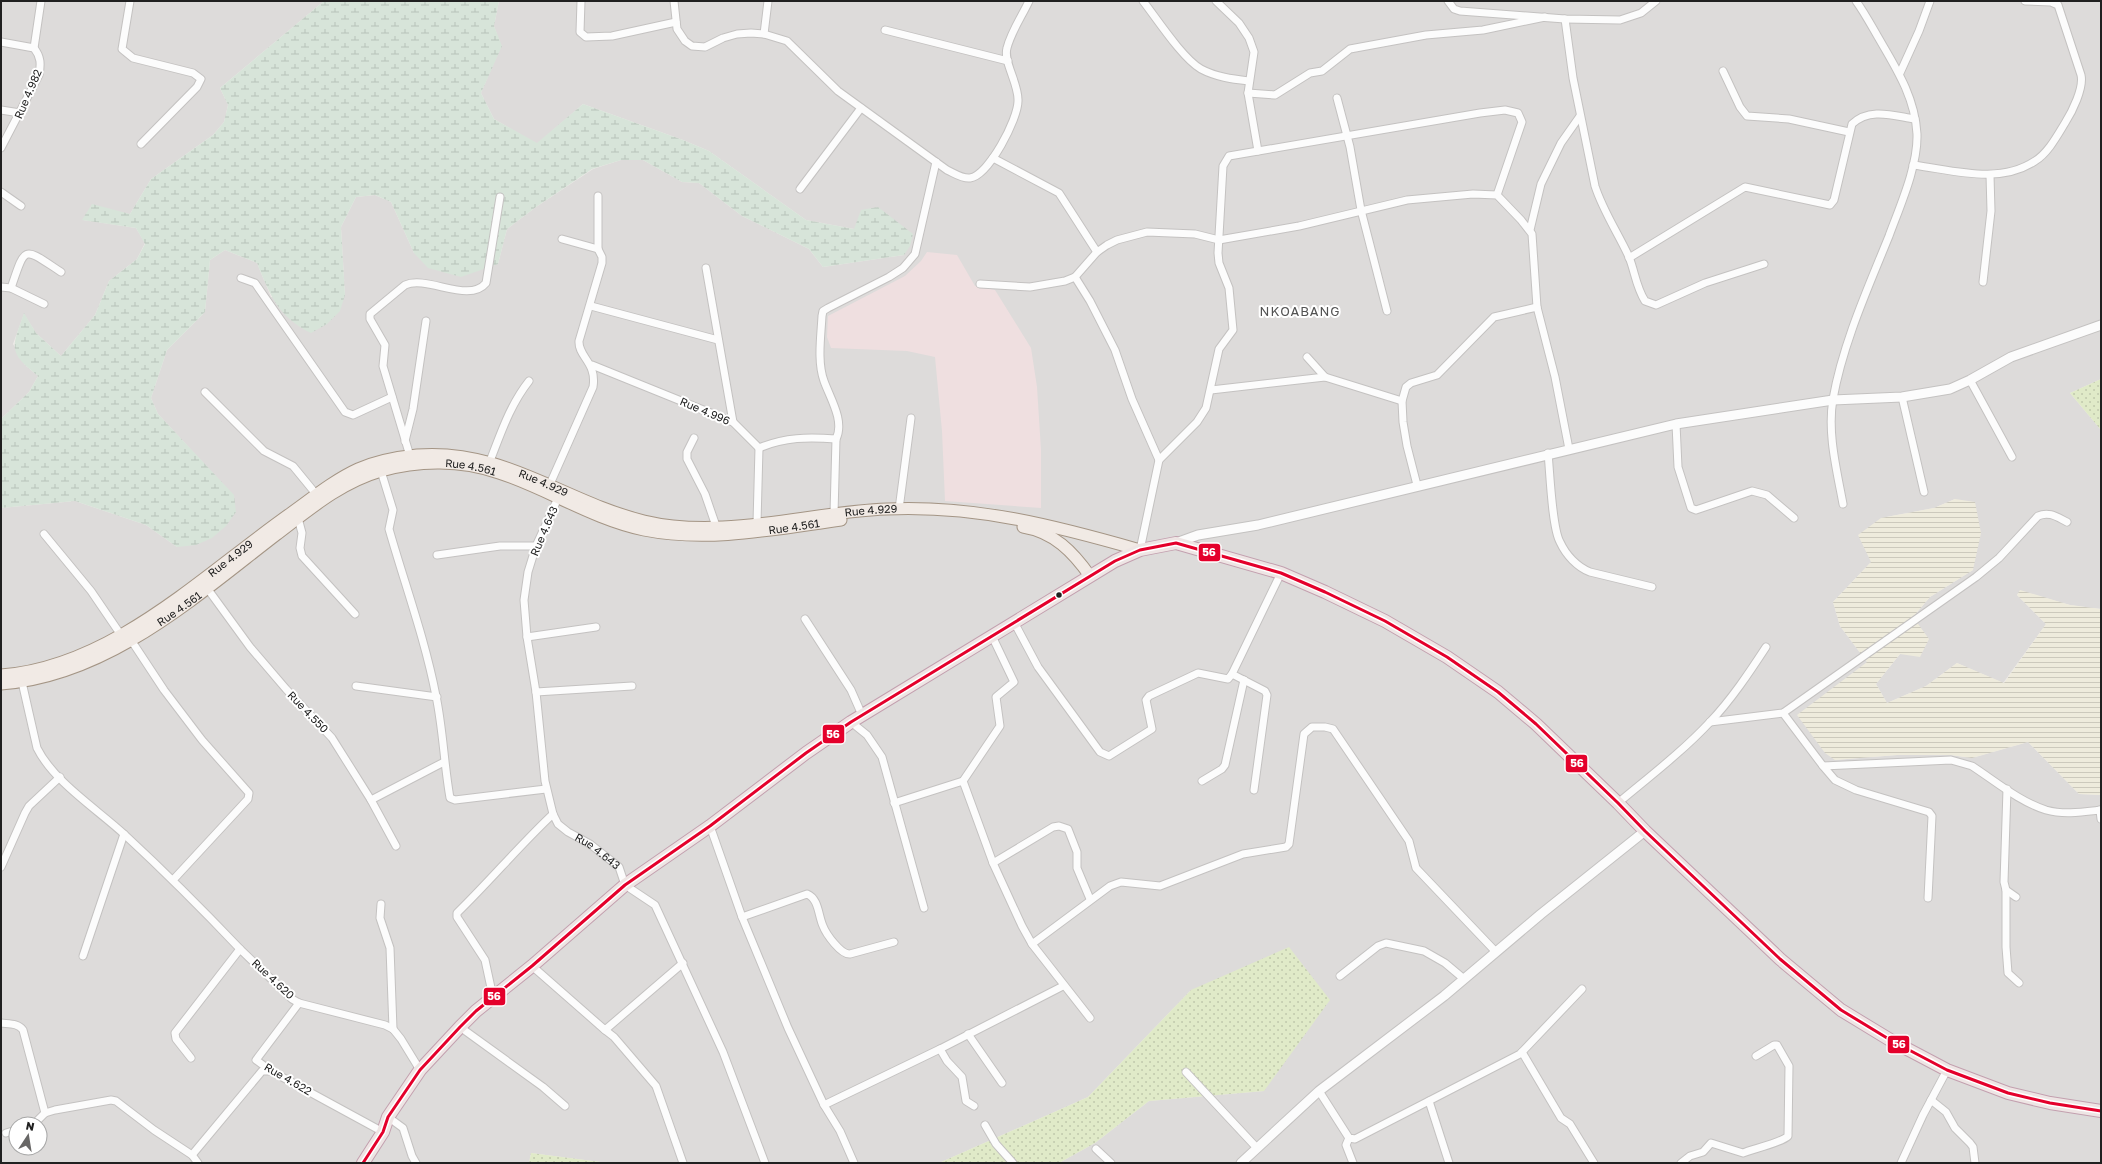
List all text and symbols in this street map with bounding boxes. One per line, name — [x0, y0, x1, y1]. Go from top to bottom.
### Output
street label: Rue 4.982 — [11, 67, 44, 121]
district label: NKOABANG — [1260, 303, 1340, 319]
street label: Rue 4.996 — [678, 394, 732, 427]
street label: Rue 4.561 — [445, 456, 498, 478]
street label: Rue 4.929 — [517, 466, 570, 499]
street label: Rue 4.929 — [844, 502, 897, 518]
street label: Rue 4.643 — [527, 504, 560, 558]
street label: Rue 4.561 — [768, 516, 820, 536]
street label: Rue 4.929 — [205, 537, 255, 579]
line badge: 56 — [1198, 543, 1221, 562]
text: 56 — [1202, 545, 1216, 558]
street label: Rue 4.561 — [154, 588, 204, 629]
unlabelled marker — [1054, 590, 1064, 600]
street label: Rue 4.550 — [285, 688, 331, 735]
line badge: 56 — [822, 724, 845, 744]
text: 56 — [826, 727, 840, 740]
line badge: 56 — [1565, 754, 1588, 773]
text: 56 — [1570, 756, 1584, 769]
street label: Rue 4.643 — [573, 830, 623, 872]
street label: Rue 4.620 — [250, 956, 297, 1002]
line badge: 56 — [483, 987, 506, 1006]
text: 56 — [487, 989, 501, 1002]
line badge: 56 — [1887, 1035, 1910, 1054]
text: 56 — [1892, 1037, 1906, 1050]
street label: Rue 4.622 — [262, 1060, 314, 1097]
north arrow — [8, 1116, 48, 1156]
text: N — [25, 1119, 36, 1133]

